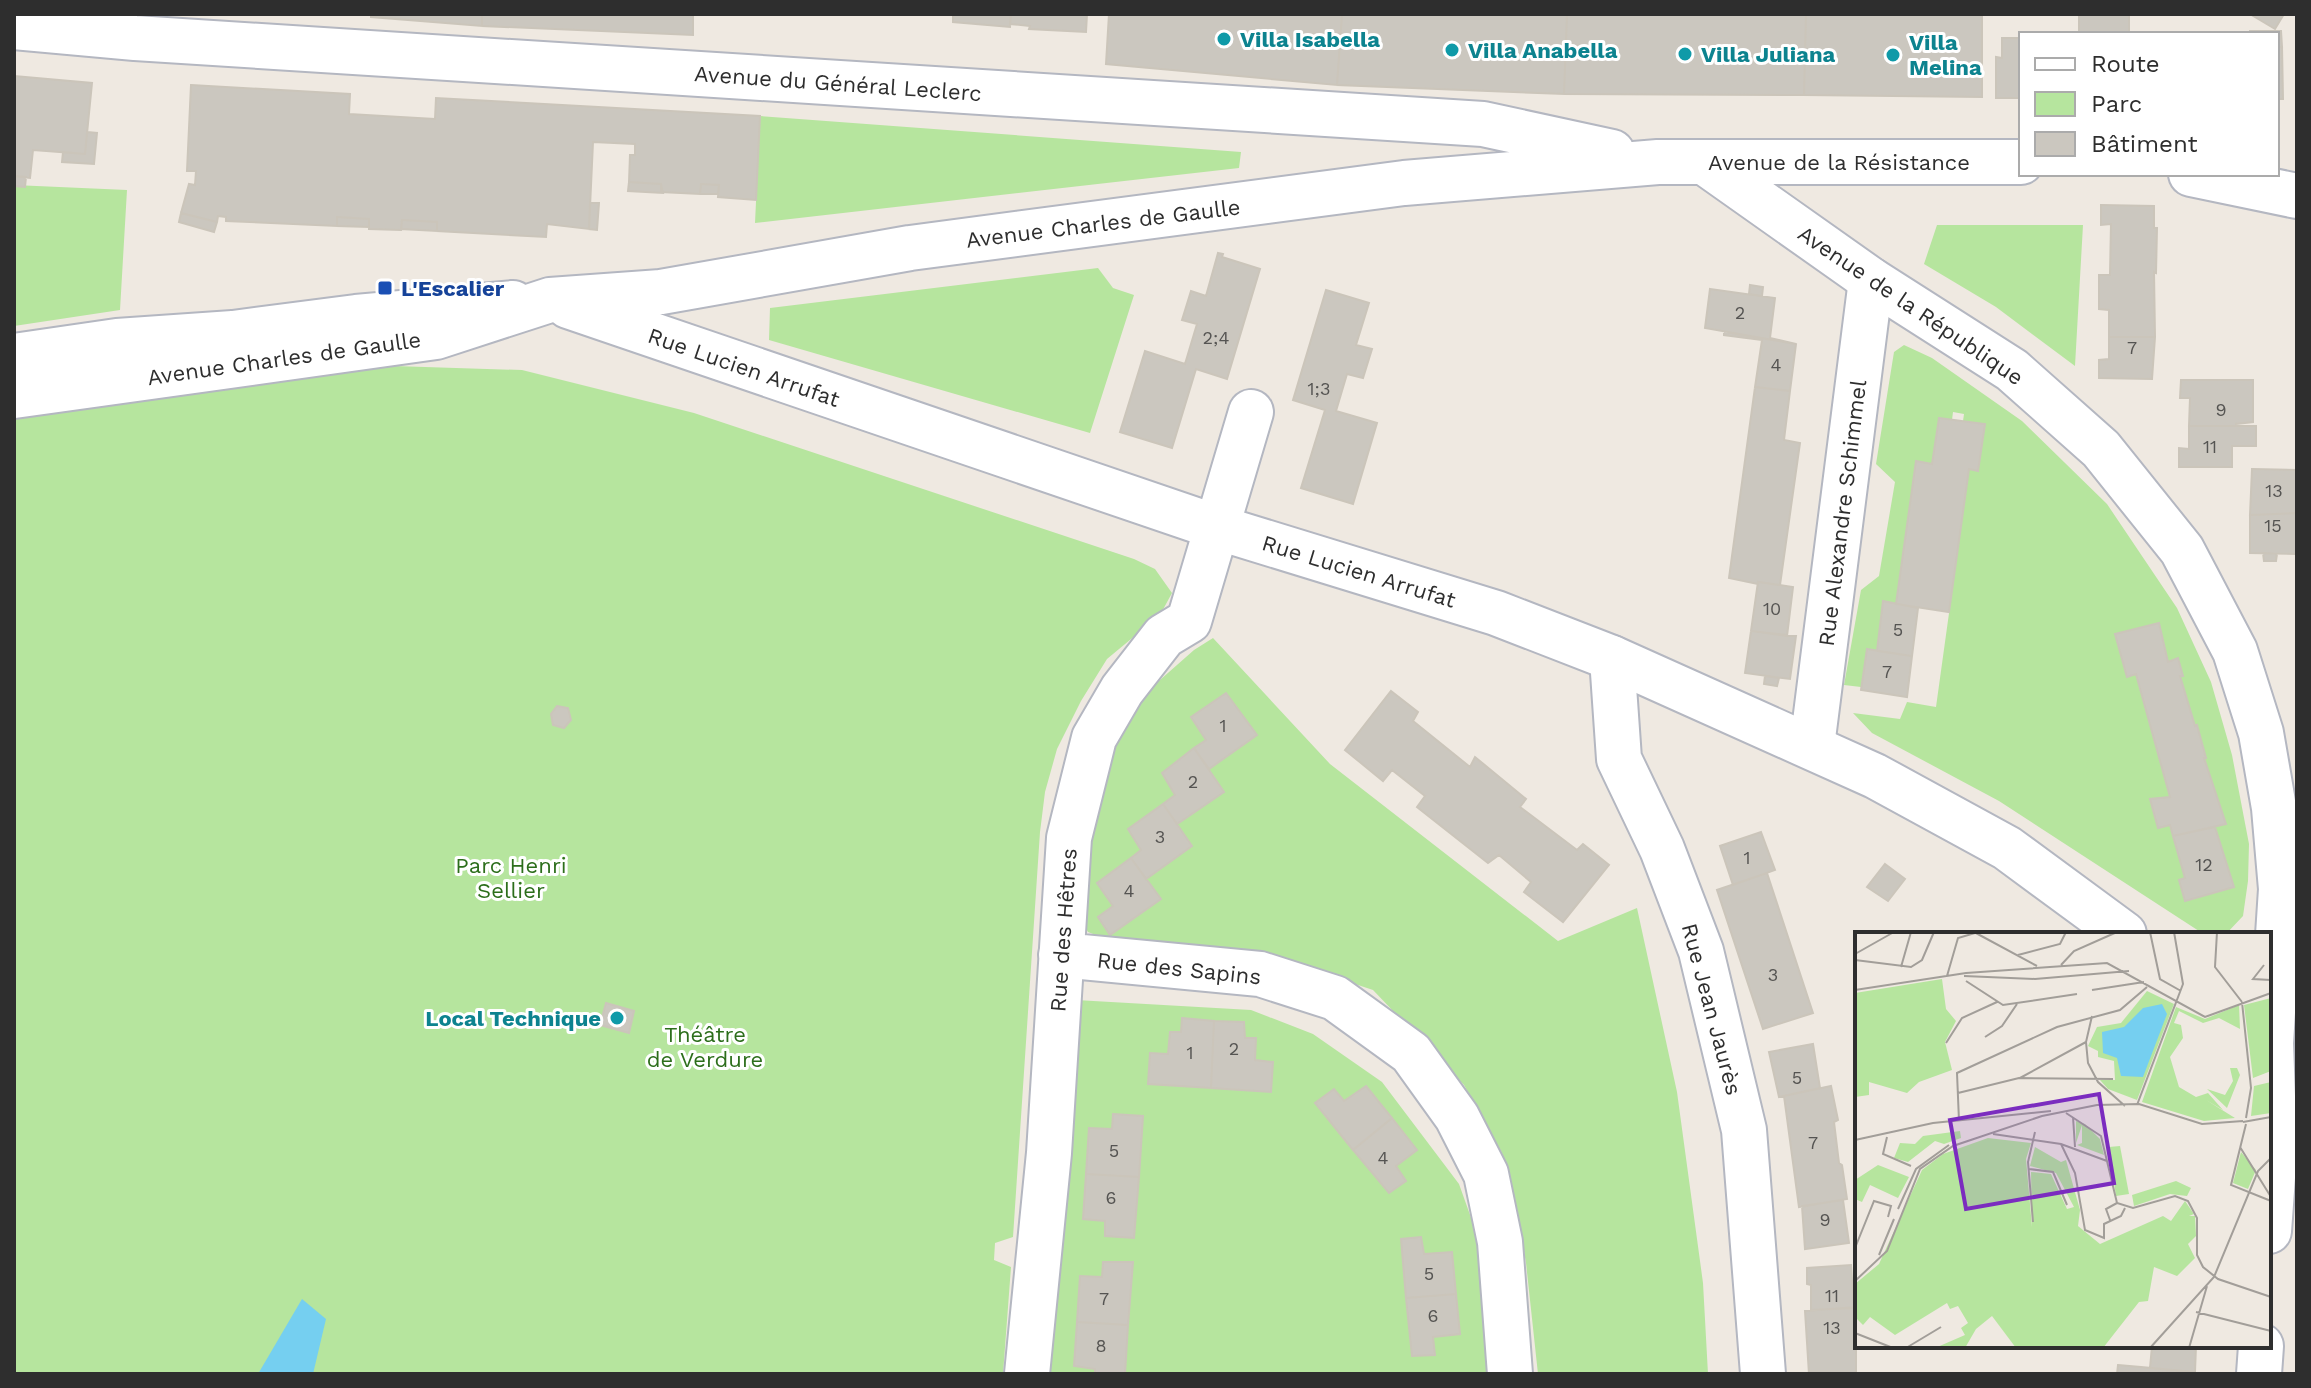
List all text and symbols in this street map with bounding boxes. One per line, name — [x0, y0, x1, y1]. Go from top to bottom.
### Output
place label: Villa Isabella — [1240, 27, 1380, 52]
marker: Villa Isabella — [1215, 30, 1233, 48]
place label: Villa Melina — [1909, 30, 1982, 80]
legend — [2019, 32, 2279, 176]
place label: Villa Anabella — [1468, 38, 1618, 63]
marker: Villa Anabella — [1443, 41, 1461, 59]
place label: Villa Juliana — [1701, 42, 1836, 67]
marker: Villa Juliana — [1676, 45, 1694, 63]
marker: Villa Melina — [1884, 46, 1902, 64]
text: Route — [2091, 50, 2160, 78]
street label: Avenue du Général Leclerc — [693, 61, 982, 106]
text: Parc — [2091, 90, 2142, 118]
text: Bâtiment — [2091, 130, 2198, 158]
street label: Avenue de la Résistance — [1708, 150, 1970, 175]
street label: Avenue Charles de Gaulle — [965, 194, 1242, 253]
street label: Avenue de la République — [1793, 221, 2028, 390]
place label: L'Escalier — [401, 276, 505, 301]
marker: L'Escalier — [376, 279, 394, 297]
house number: 2 — [1735, 302, 1745, 323]
street label: Rue Lucien Arrufat — [645, 323, 843, 412]
street label: Avenue Charles de Gaulle — [146, 327, 423, 390]
house number: 2;4 — [1203, 327, 1229, 348]
house number: 7 — [2127, 337, 2137, 358]
house number: 4 — [1771, 354, 1782, 375]
house number: 1;3 — [1308, 378, 1330, 399]
street label: Rue Alexandre Schimmel — [1814, 378, 1871, 648]
house number: 9 — [2215, 399, 2227, 420]
house number: 11 — [2203, 436, 2217, 457]
house number: 13 — [2265, 480, 2283, 501]
house number: 15 — [2264, 515, 2282, 536]
street label: Rue Lucien Arrufat — [1259, 530, 1459, 613]
house number: 10 — [1763, 598, 1781, 619]
house number: 5 — [1893, 619, 1903, 640]
house number: 7 — [1882, 661, 1892, 682]
house number: 1 — [1219, 715, 1227, 736]
house number: 2 — [1188, 771, 1198, 792]
house number: 3 — [1155, 826, 1165, 847]
street label: Rue des Hêtres — [1045, 847, 1082, 1013]
house number: 1 — [1743, 847, 1751, 868]
park label: Parc Henri Sellier — [455, 853, 567, 903]
house number: 12 — [2195, 854, 2213, 875]
house number: 4 — [1124, 880, 1135, 901]
street label: Rue Jean Jaurès — [1677, 921, 1746, 1098]
inset map — [1855, 932, 2271, 1348]
street label: Rue des Sapins — [1096, 947, 1262, 990]
house number: 3 — [1768, 964, 1778, 985]
place label: Local Technique — [425, 1006, 601, 1031]
marker: Local Technique — [608, 1009, 626, 1027]
park label: Théâtre de Verdure — [647, 1022, 763, 1072]
house number: 2 — [1229, 1038, 1239, 1059]
house number: 1 — [1186, 1042, 1194, 1063]
house number: 5 — [1792, 1067, 1802, 1088]
house number: 7 — [1808, 1132, 1818, 1153]
house number: 5 — [1109, 1140, 1119, 1161]
house number: 4 — [1378, 1147, 1389, 1168]
house number: 6 — [1106, 1187, 1116, 1208]
house number: 9 — [1819, 1209, 1831, 1230]
house number: 5 — [1424, 1263, 1434, 1284]
house number: 11 — [1825, 1285, 1839, 1306]
house number: 7 — [1099, 1288, 1109, 1309]
house number: 6 — [1428, 1305, 1438, 1326]
house number: 13 — [1823, 1317, 1841, 1338]
house number: 8 — [1095, 1335, 1107, 1356]

